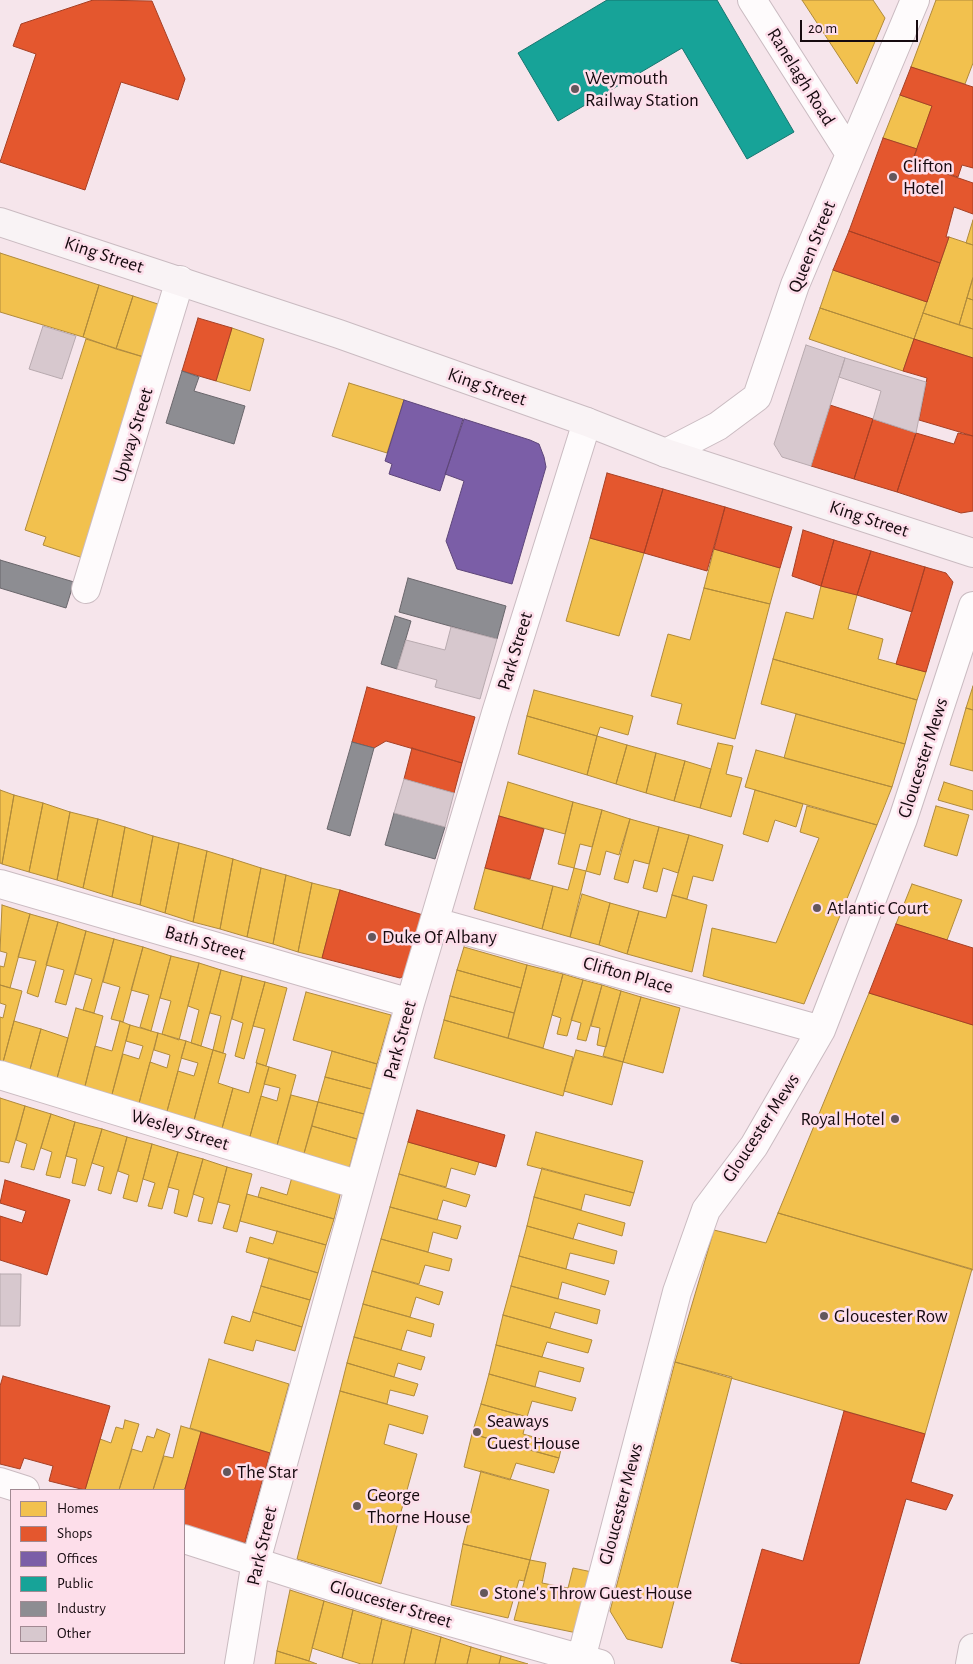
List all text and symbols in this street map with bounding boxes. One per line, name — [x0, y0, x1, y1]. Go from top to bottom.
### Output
scale bar — [803, 10, 920, 42]
text: 20 m — [808, 21, 837, 36]
street label: Ranelagh Road — [762, 24, 840, 130]
place label: Weymouth Railway Station — [585, 67, 699, 111]
marker: Weymouth Railway Station — [569, 83, 581, 95]
place label: Clifton Hotel — [903, 155, 953, 199]
marker: Clifton Hotel — [887, 171, 899, 183]
street label: Queen Street — [783, 198, 841, 296]
street label: King Street — [62, 232, 146, 278]
street label: King Street — [445, 363, 529, 411]
street label: Upway Street — [108, 385, 158, 485]
street label: King Street — [827, 496, 911, 542]
street label: Park Street — [492, 609, 538, 693]
street label: Gloucester Mews — [893, 695, 953, 821]
place label: Atlantic Court — [827, 897, 928, 919]
marker: Atlantic Court — [811, 902, 823, 914]
street label: Bath Street — [162, 921, 248, 965]
place label: Duke Of Albany — [382, 926, 497, 948]
marker: Duke Of Albany — [366, 931, 378, 943]
street label: Clifton Place — [580, 951, 676, 999]
street label: Park Street — [379, 998, 421, 1082]
street label: Gloucester Mews — [717, 1069, 805, 1187]
street label: Wesley Street — [128, 1104, 232, 1156]
place label: Royal Hotel — [800, 1108, 885, 1130]
marker: Royal Hotel — [889, 1113, 901, 1125]
place label: Gloucester Row — [834, 1305, 948, 1327]
marker: Gloucester Row — [818, 1310, 830, 1322]
place label: Seaways Guest House — [487, 1410, 580, 1454]
marker: Seaways Guest House — [471, 1426, 483, 1438]
street label: Gloucester Mews — [594, 1441, 648, 1567]
place label: The Star — [237, 1461, 298, 1483]
marker: The Star — [221, 1466, 233, 1478]
place label: George Thorne House — [367, 1484, 470, 1528]
legend — [10, 1489, 185, 1654]
marker: George Thorne House — [351, 1500, 363, 1512]
text: Homes — [57, 1501, 99, 1516]
street label: Park Street — [242, 1504, 282, 1588]
text: Shops — [57, 1526, 92, 1541]
text: Offices — [57, 1551, 98, 1566]
street label: Gloucester Street — [327, 1575, 455, 1633]
text: Public — [57, 1576, 93, 1591]
place label: Stone's Throw Guest House — [494, 1582, 692, 1604]
marker: Stone's Throw Guest House — [478, 1587, 490, 1599]
text: Industry — [57, 1601, 106, 1616]
text: Other — [57, 1626, 91, 1641]

